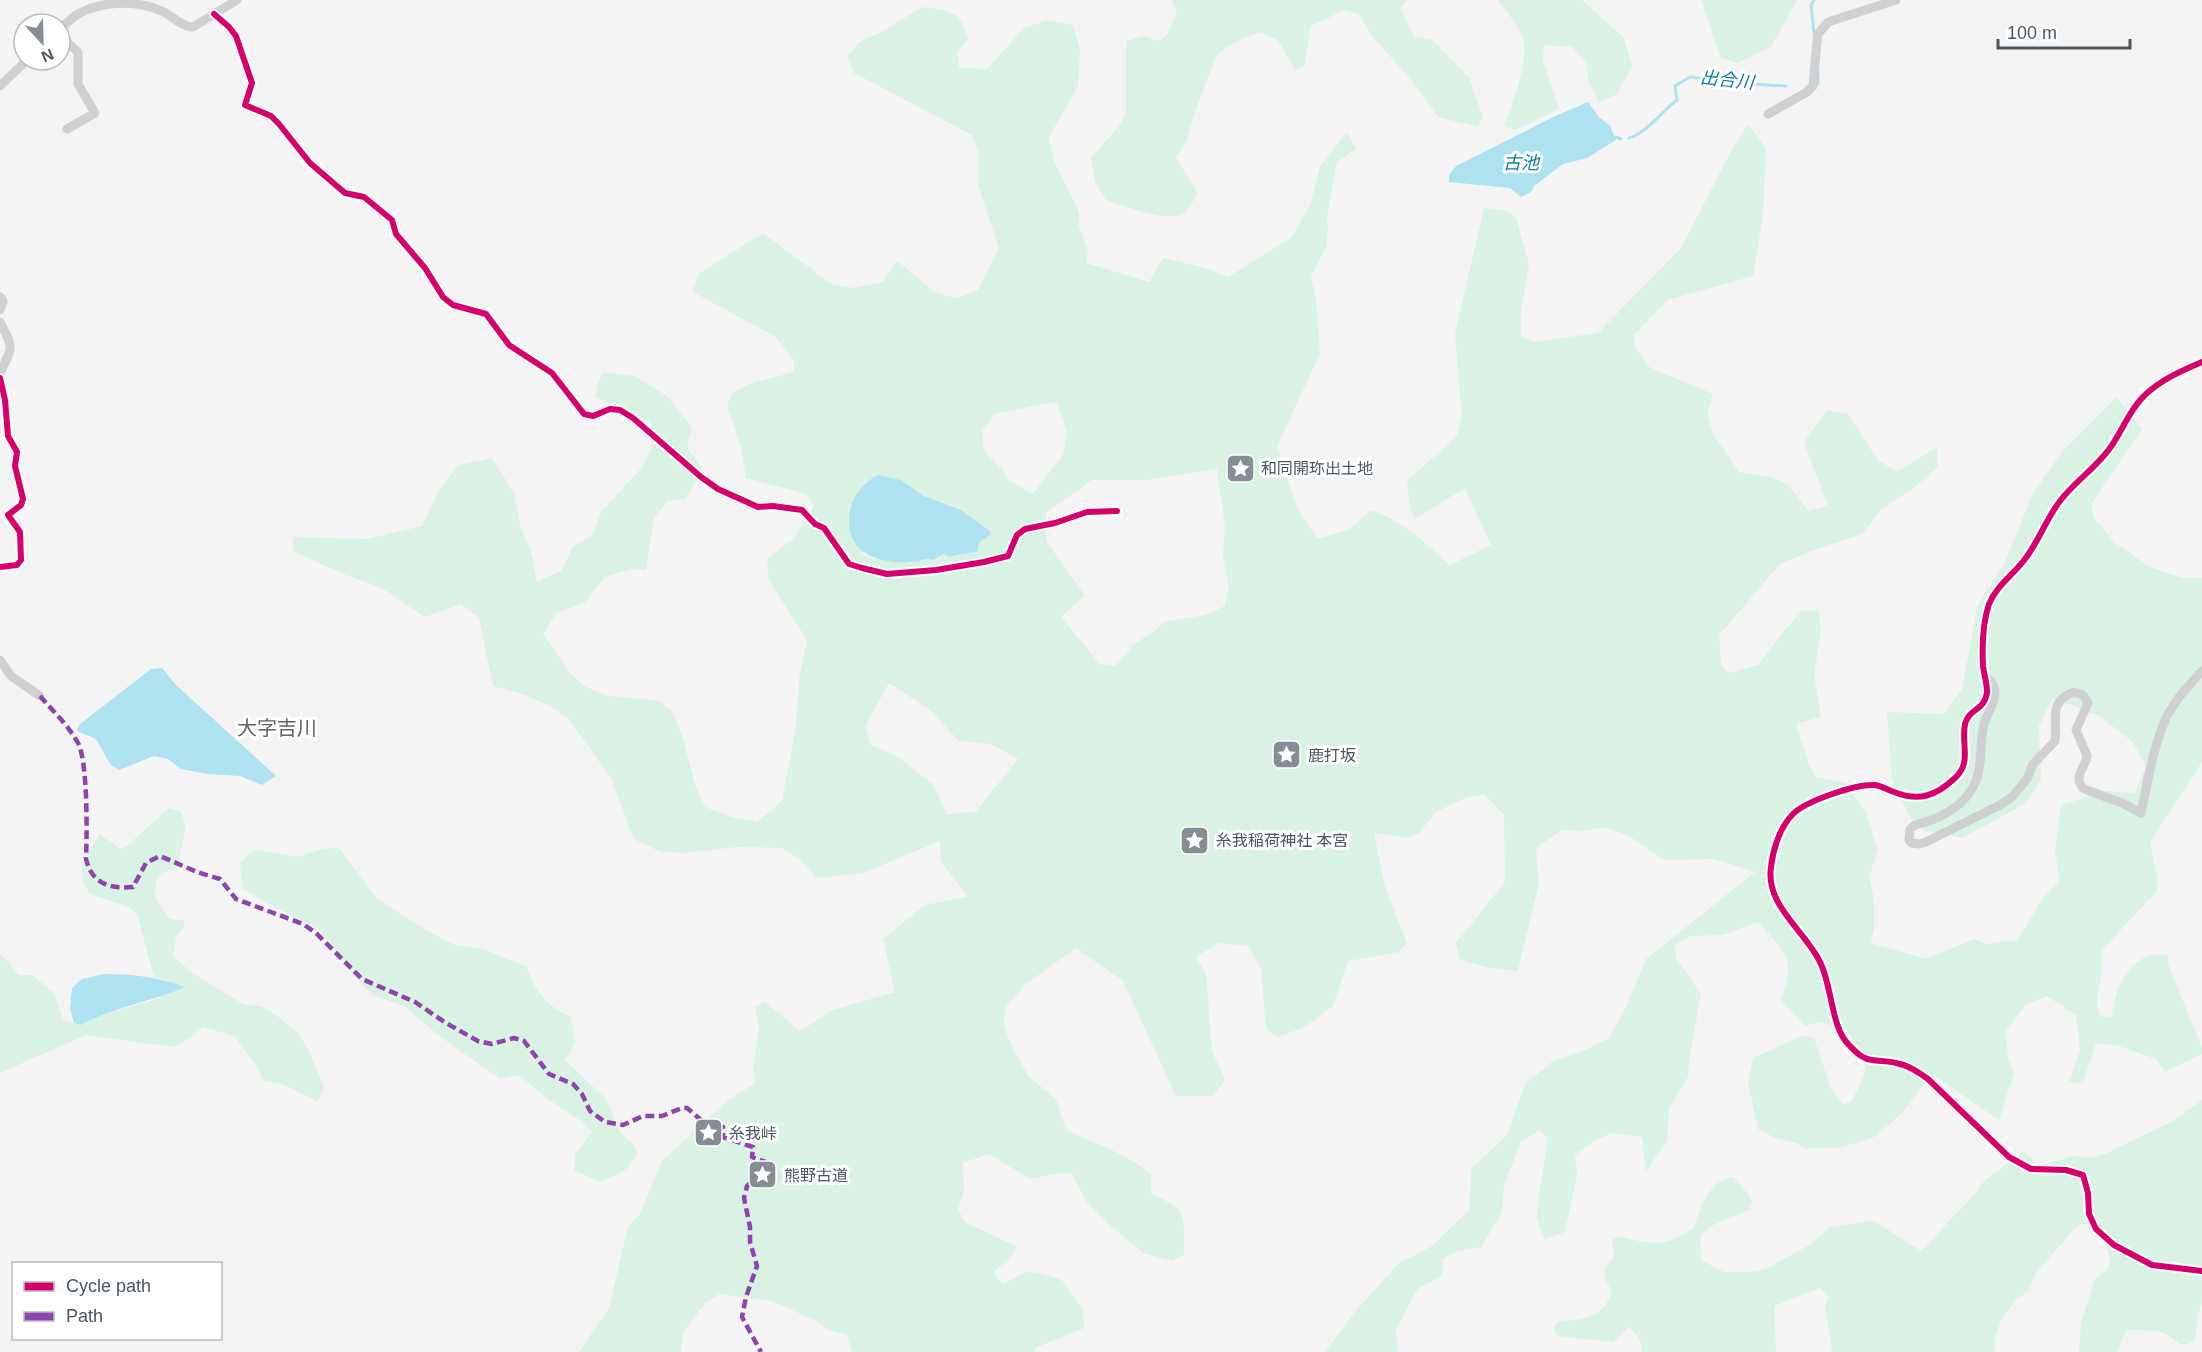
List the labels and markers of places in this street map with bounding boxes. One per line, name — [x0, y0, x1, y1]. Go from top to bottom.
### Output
place icon: 和同開珎出土地 — [1224, 452, 1256, 484]
place label: 和同開珎出土地 — [1261, 460, 1373, 477]
place icon: 鹿打坂 — [1271, 739, 1303, 771]
place label: 鹿打坂 — [1308, 747, 1356, 764]
place icon: 糸我稲荷神社 本宮 — [1179, 824, 1211, 856]
place label: 糸我稲荷神社 本宮 — [1216, 832, 1348, 849]
place icon: 糸我峠 — [692, 1117, 724, 1149]
place label: 糸我峠 — [729, 1125, 777, 1142]
place icon: 熊野古道 — [747, 1159, 779, 1191]
place label: 熊野古道 — [784, 1167, 848, 1184]

